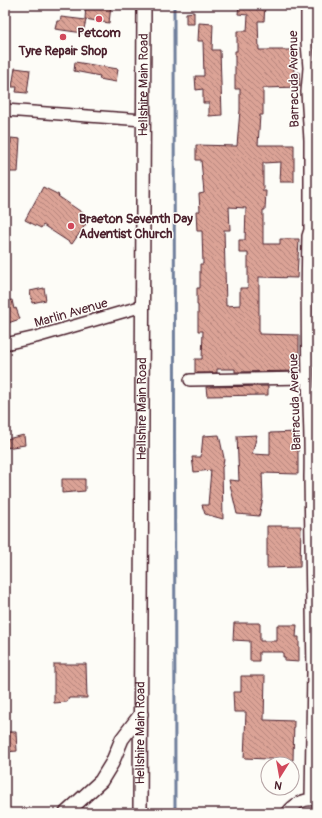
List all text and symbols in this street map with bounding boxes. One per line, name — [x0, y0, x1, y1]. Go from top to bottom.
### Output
marker: Petcom — [94, 14, 104, 24]
place label: Petcom — [77, 25, 121, 41]
street label: Barracuda Avenue — [285, 30, 303, 128]
marker: Tyre Repair Shop — [58, 32, 68, 42]
street label: Hellshire Main Road — [135, 33, 152, 137]
place label: Tyre Repair Shop — [18, 43, 107, 59]
place label: Braeton Seventh Day Adventist Church — [79, 211, 193, 242]
marker: Braeton Seventh Day Adventist Church — [66, 221, 76, 231]
street label: Marlin Avenue — [33, 295, 110, 331]
street label: Barracuda Avenue — [285, 353, 305, 451]
street label: Hellshire Main Road — [134, 357, 150, 461]
street label: Hellshire Main Road — [132, 681, 149, 785]
north arrow — [260, 756, 300, 796]
text: N — [273, 778, 283, 792]

